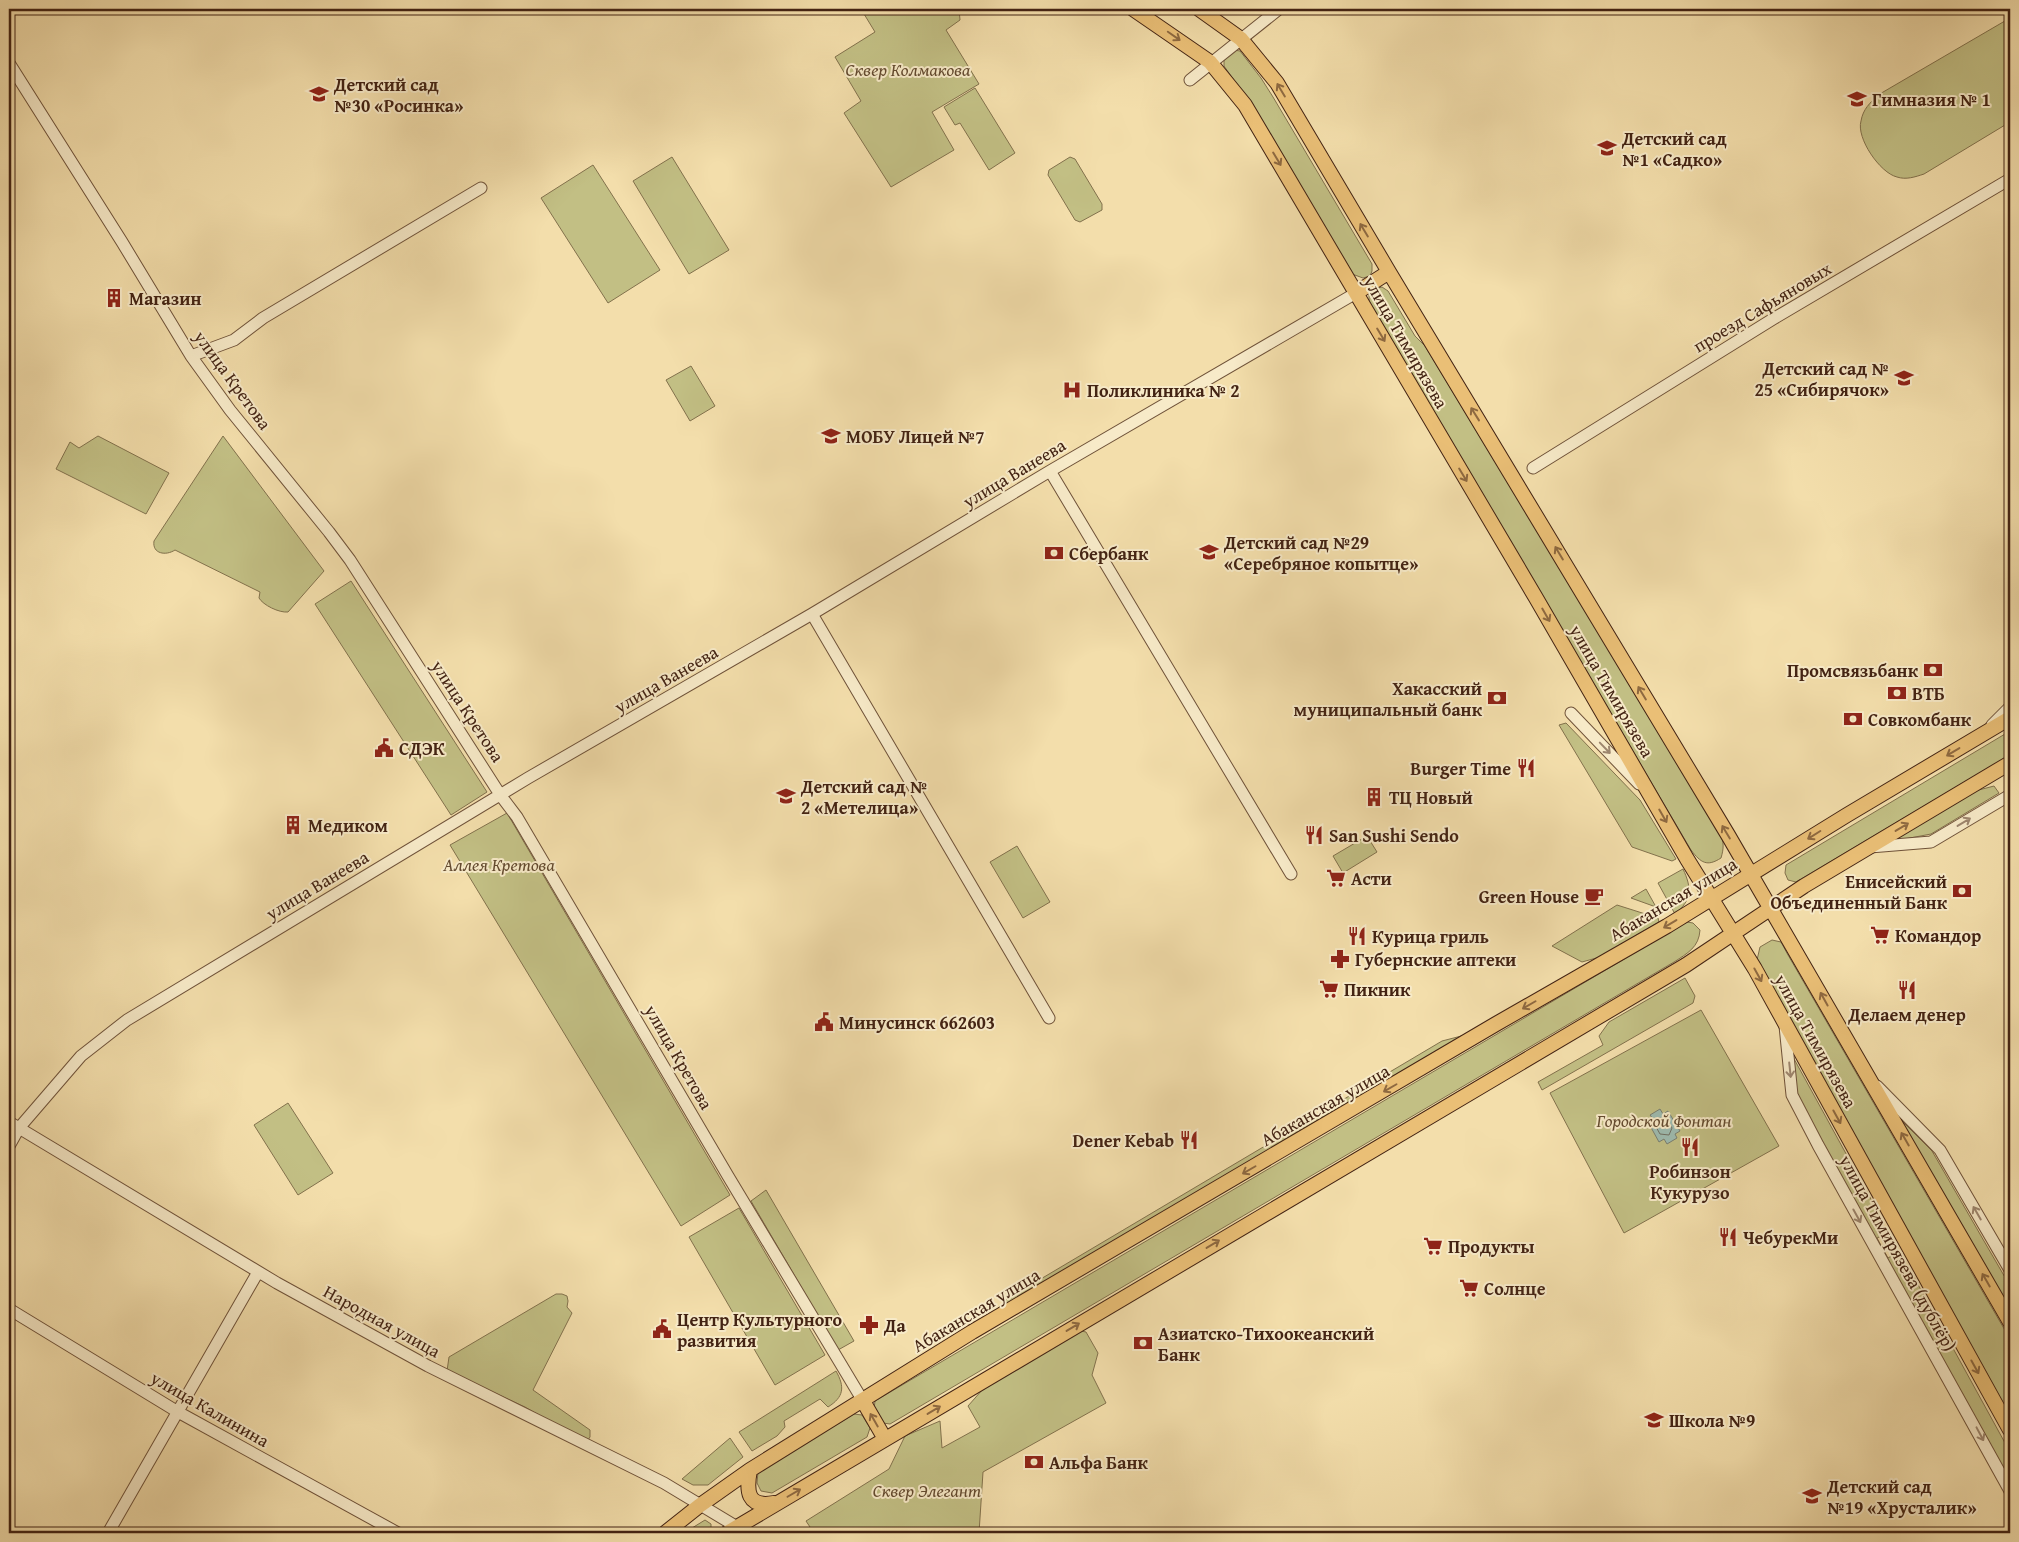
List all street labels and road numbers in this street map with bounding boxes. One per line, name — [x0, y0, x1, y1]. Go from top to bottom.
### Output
street label: проезд Сафьяновых — [1688, 255, 1837, 359]
street label: улица Тимирязева — [1356, 270, 1455, 414]
street label: улица Кретова — [187, 324, 279, 436]
street label: улица Ванеева — [956, 431, 1071, 515]
street label: улица Тимирязева — [1562, 619, 1661, 763]
street label: улица Ванеева — [608, 638, 723, 720]
street label: улица Кретова — [424, 654, 511, 768]
street label: улица Ванеева — [259, 843, 374, 927]
street label: Абаканская улица — [1604, 850, 1742, 948]
street label: улица Тимирязева — [1768, 968, 1864, 1113]
street label: улица Кретова — [638, 999, 720, 1115]
street label: Абаканская улица — [1256, 1057, 1395, 1153]
street label: улица Тимирязева (дублёр) — [1832, 1149, 1963, 1356]
street label: Абаканская улица — [907, 1261, 1045, 1359]
street label: Народная улица — [319, 1278, 446, 1364]
street label: улица Калинина — [145, 1364, 275, 1454]

